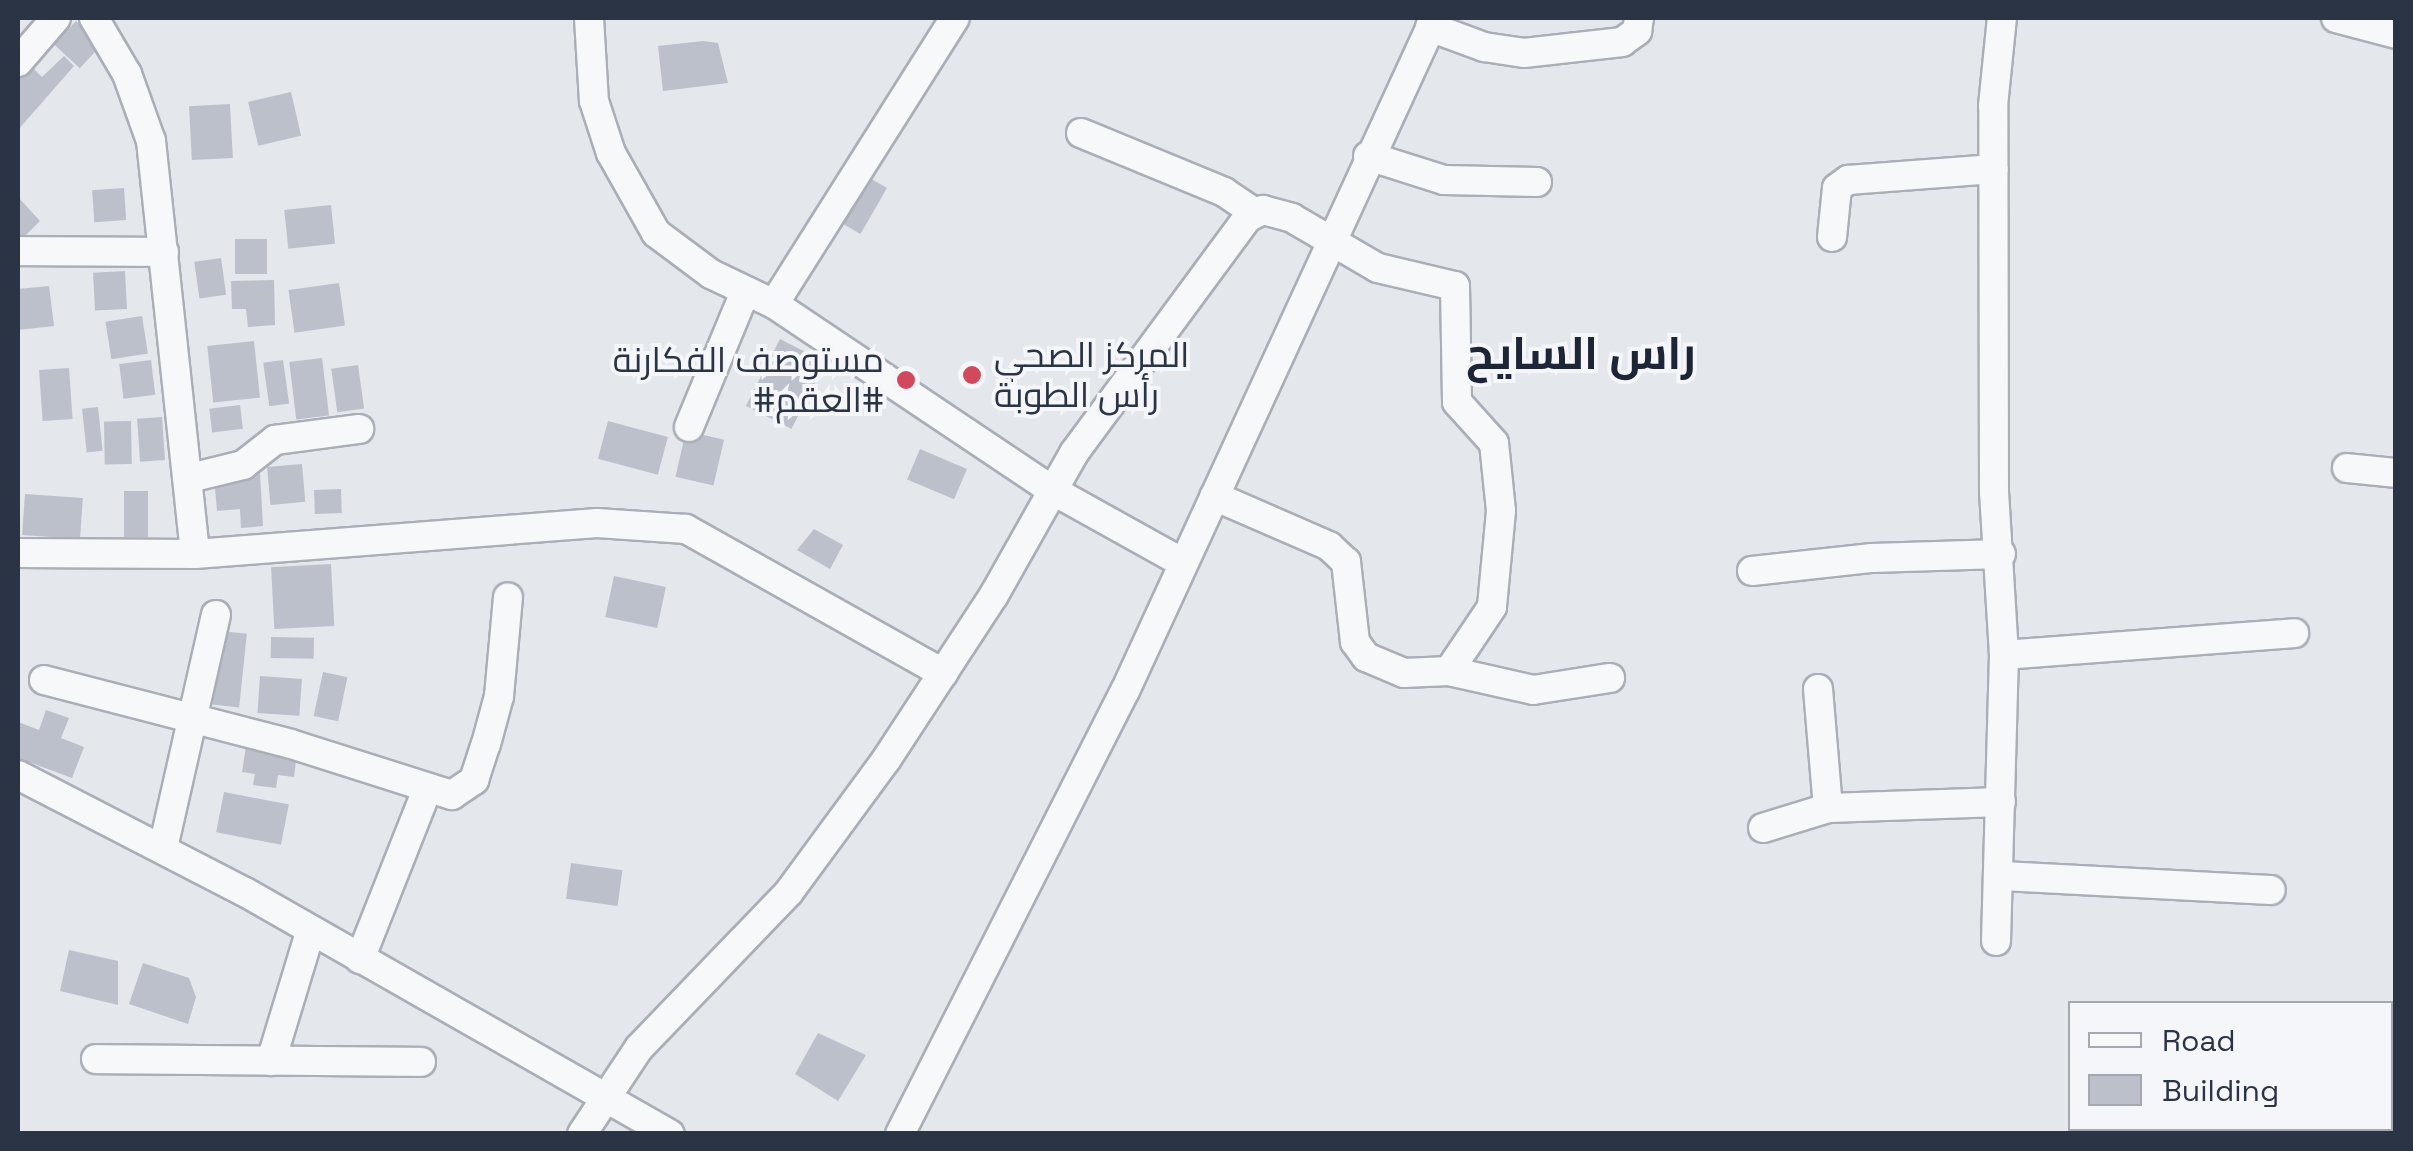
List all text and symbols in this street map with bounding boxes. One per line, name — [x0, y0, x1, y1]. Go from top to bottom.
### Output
district label: راس السايح — [1466, 327, 1696, 381]
place label: المركز الصحي رأس الطوبة — [994, 334, 1189, 416]
place label: مستوصف الفكارنة #العقم# — [613, 339, 884, 421]
marker: المركز الصحي رأس الطوبة — [959, 362, 985, 388]
marker: مستوصف الفكارنة #العقم# — [893, 367, 919, 393]
legend — [2068, 1001, 2393, 1131]
text: Road — [2162, 1021, 2236, 1060]
text: Building — [2162, 1071, 2279, 1110]

